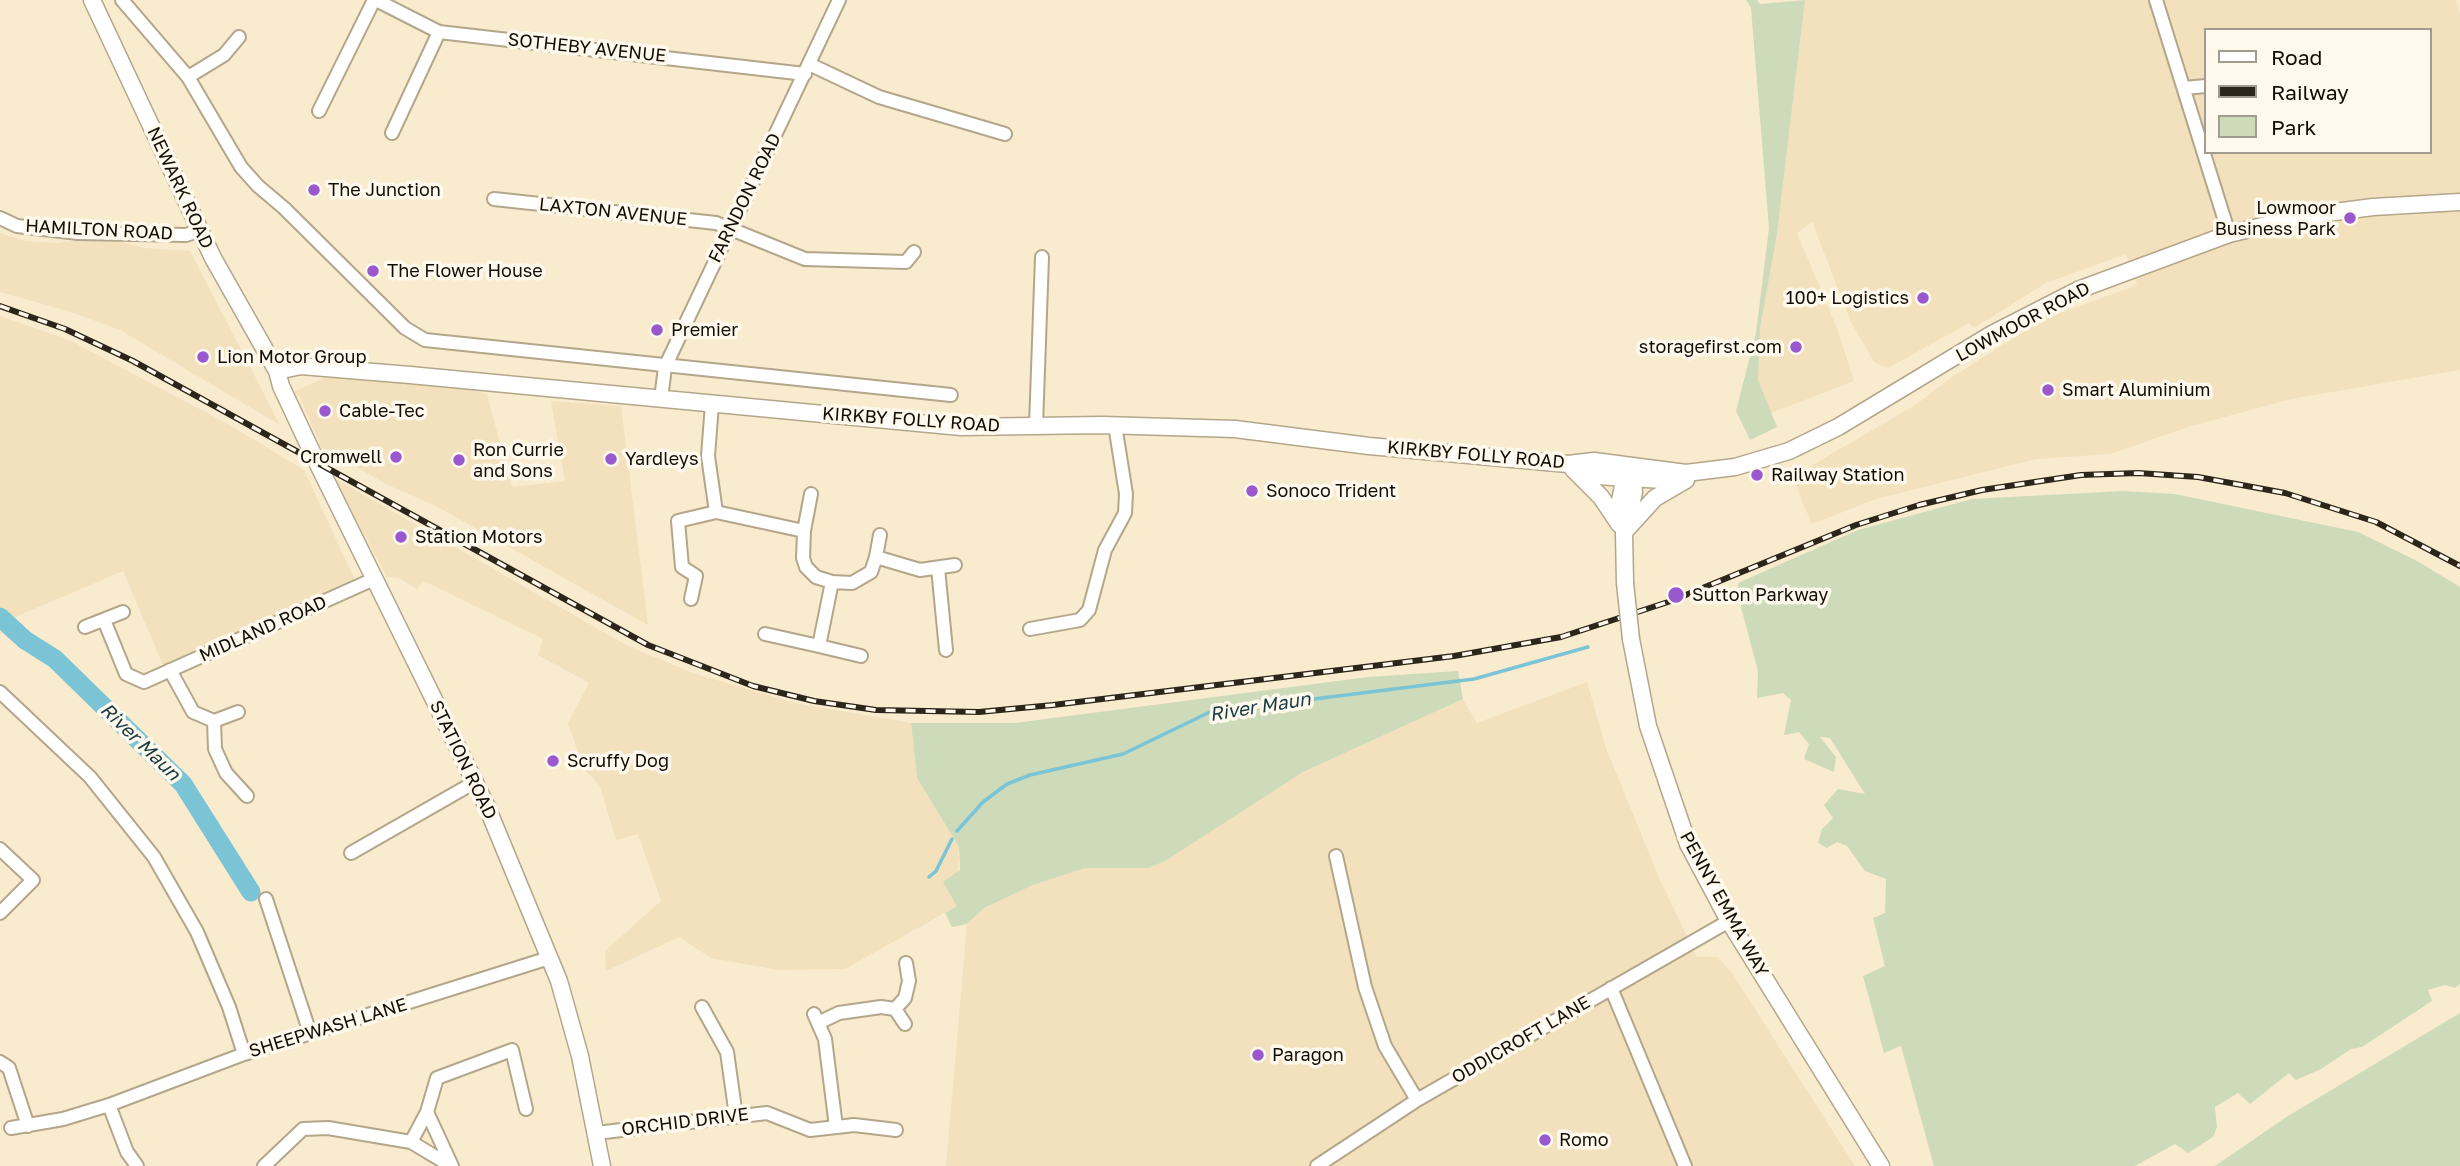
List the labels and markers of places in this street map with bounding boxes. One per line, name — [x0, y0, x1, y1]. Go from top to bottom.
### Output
place label: The Junction — [328, 179, 441, 201]
marker: The Junction — [306, 182, 322, 198]
place label: Lowmoor Business Park — [2215, 197, 2336, 240]
marker: Lowmoor Business Park — [2342, 210, 2358, 226]
place label: The Flower House — [387, 260, 543, 282]
marker: The Flower House — [365, 263, 381, 279]
place label: 100+ Logistics — [1786, 287, 1909, 309]
marker: 100+ Logistics — [1915, 290, 1931, 306]
place label: Premier — [671, 319, 738, 341]
marker: Premier — [649, 322, 665, 338]
place label: storagefirst.com — [1639, 336, 1782, 358]
marker: storagefirst.com — [1788, 339, 1804, 355]
place label: Lion Motor Group — [217, 346, 367, 368]
marker: Lion Motor Group — [195, 349, 211, 365]
place label: Smart Aluminium — [2062, 379, 2211, 401]
marker: Smart Aluminium — [2040, 382, 2056, 398]
place label: Cable-Tec — [339, 400, 425, 422]
marker: Cable-Tec — [317, 403, 333, 419]
place label: Ron Currie and Sons — [473, 439, 564, 482]
place label: Cromwell — [300, 446, 382, 468]
place label: Yardleys — [625, 448, 698, 470]
marker: Cromwell — [388, 449, 404, 465]
marker: Yardleys — [603, 451, 619, 467]
marker: Ron Currie and Sons — [451, 452, 467, 468]
place label: Railway Station — [1771, 464, 1904, 486]
marker: Railway Station — [1749, 467, 1765, 483]
place label: Sonoco Trident — [1266, 480, 1396, 502]
marker: Sonoco Trident — [1244, 483, 1260, 499]
place label: Station Motors — [415, 526, 543, 548]
marker: Station Motors — [393, 529, 409, 545]
place label: Sutton Parkway — [1692, 584, 1828, 606]
marker: Sutton Parkway — [1666, 585, 1686, 605]
place label: Scruffy Dog — [567, 750, 669, 772]
marker: Scruffy Dog — [545, 753, 561, 769]
place label: Paragon — [1272, 1044, 1344, 1066]
marker: Paragon — [1250, 1047, 1266, 1063]
place label: Romo — [1559, 1129, 1609, 1151]
marker: Romo — [1537, 1132, 1553, 1148]

